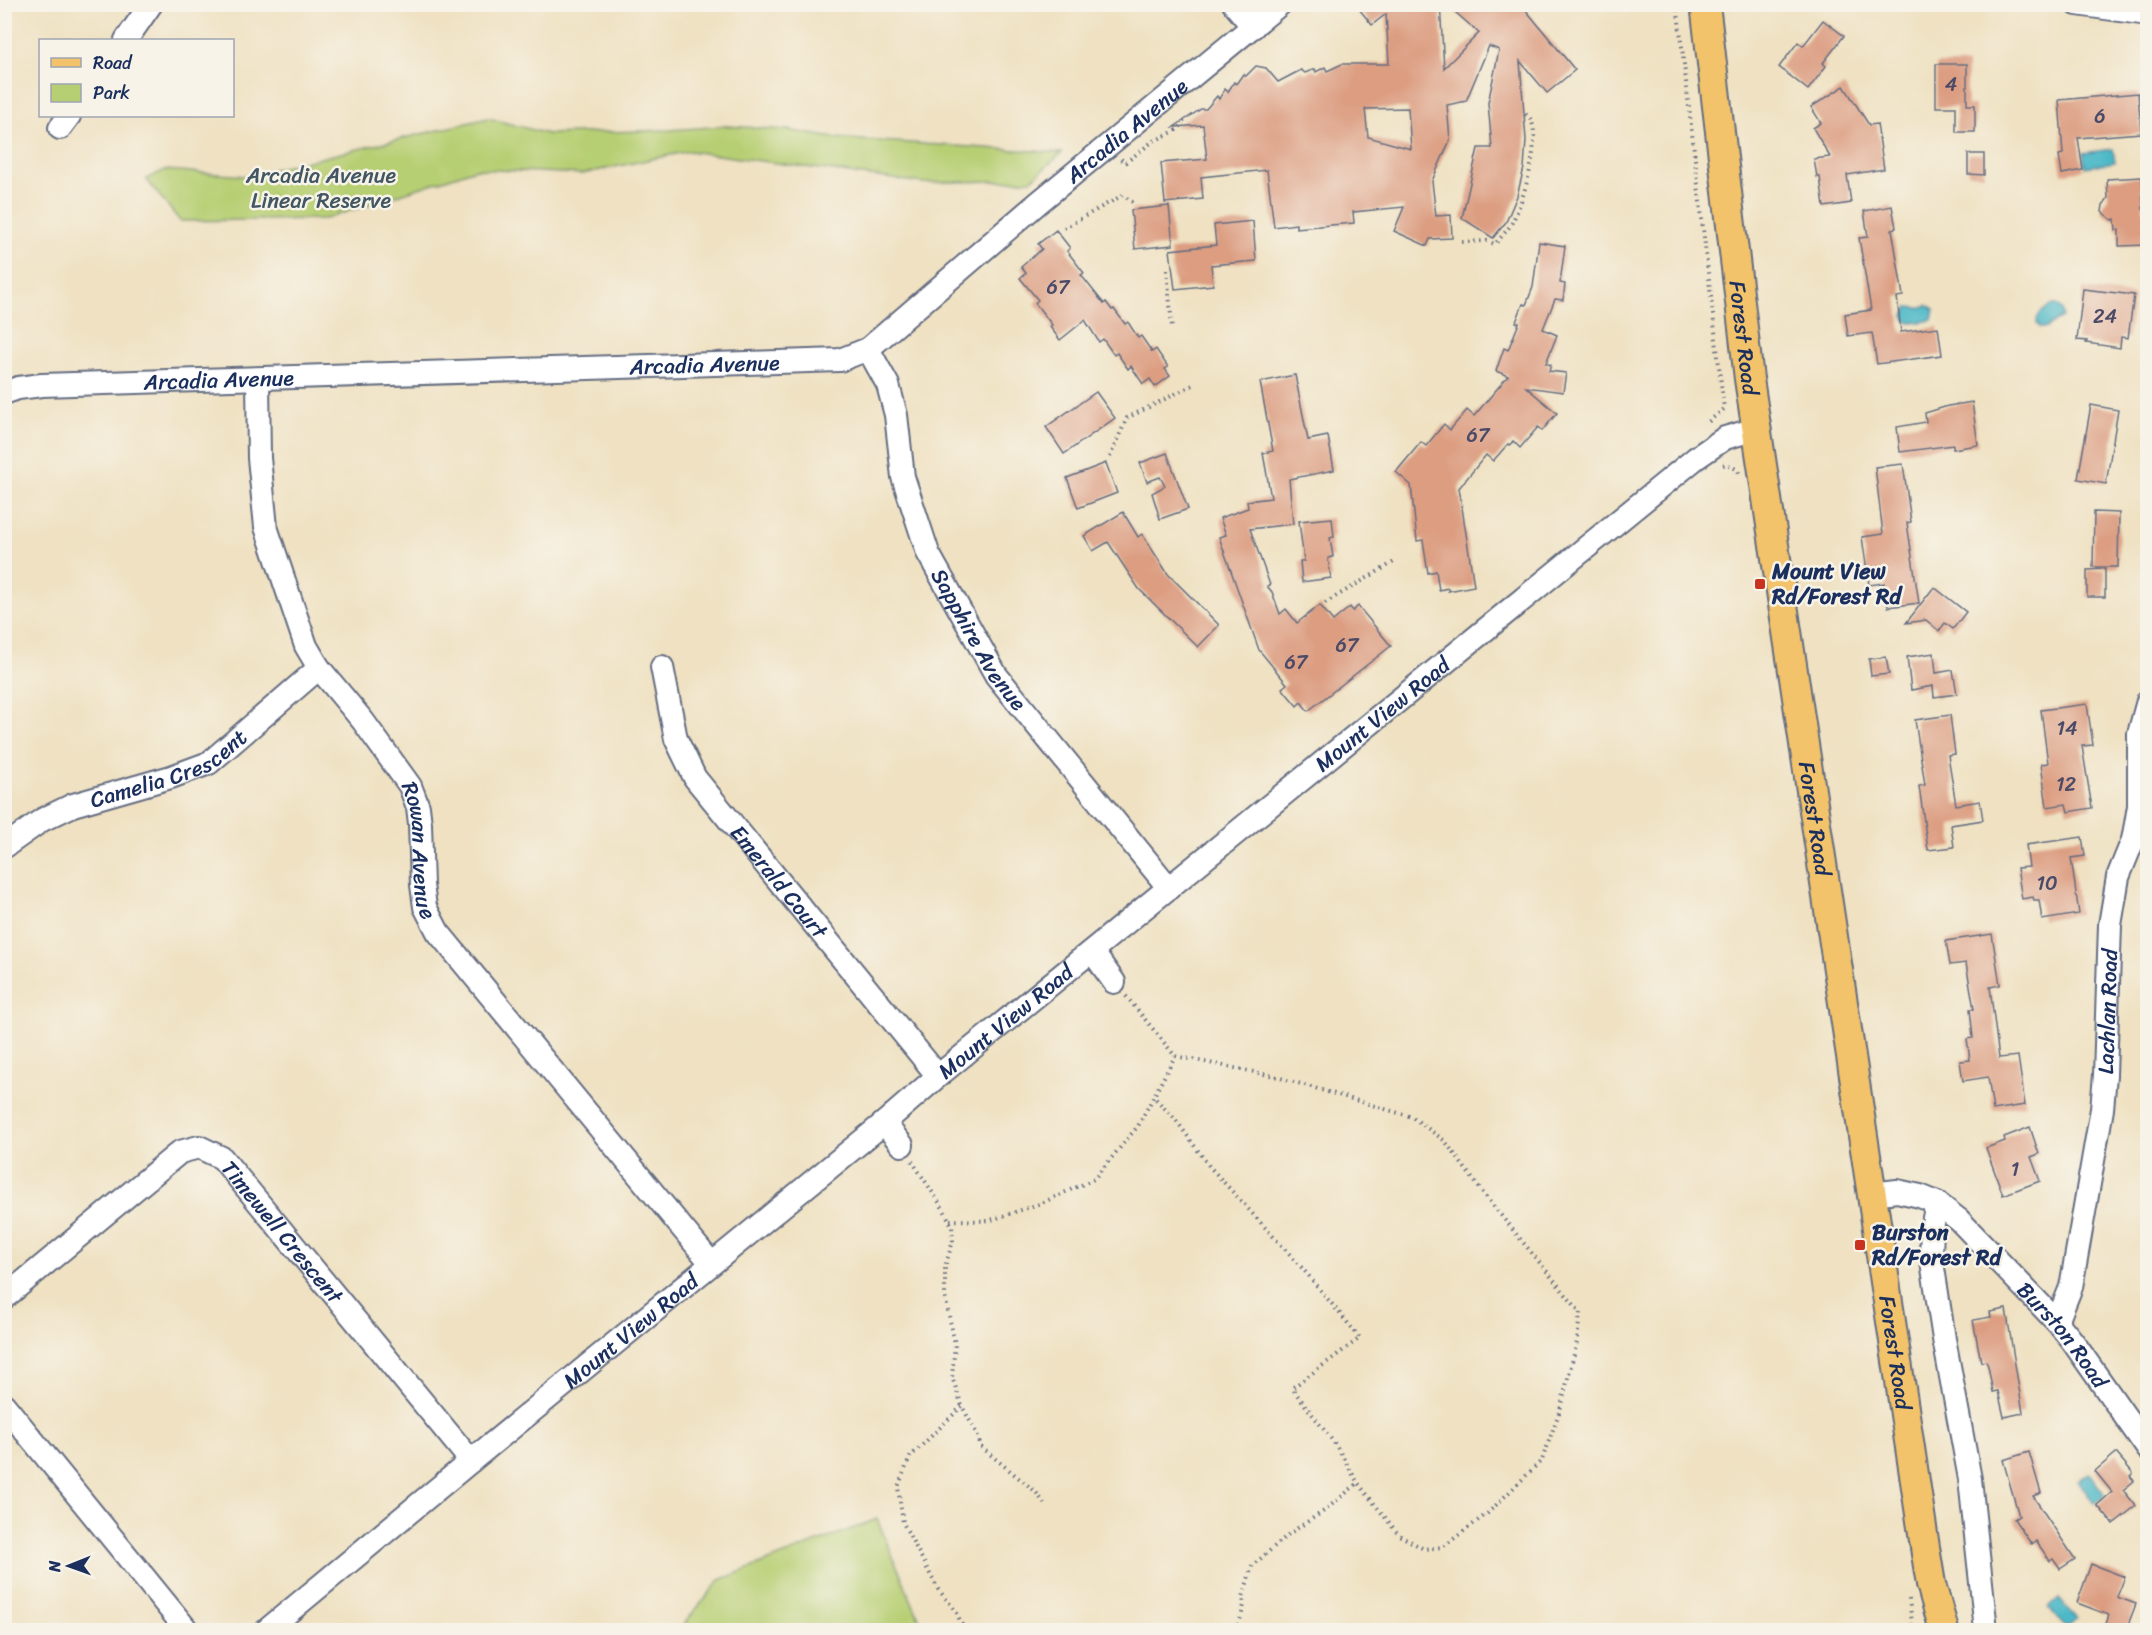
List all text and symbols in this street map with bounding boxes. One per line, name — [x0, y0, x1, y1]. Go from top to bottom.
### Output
legend — [39, 39, 234, 117]
text: Road — [93, 47, 133, 79]
house number: 4 — [1945, 67, 1957, 102]
street label: Arcadia Avenue — [1055, 68, 1197, 194]
text: Park — [93, 77, 130, 109]
house number: 6 — [2094, 99, 2106, 134]
park label: Arcadia Avenue Linear Reserve — [245, 156, 396, 220]
house number: 67 — [1047, 270, 1071, 305]
street label: Forest Road — [1718, 278, 1770, 399]
house number: 24 — [2093, 299, 2117, 334]
street label: Arcadia Avenue — [628, 343, 781, 387]
street label: Arcadia Avenue — [142, 358, 295, 402]
house number: 67 — [1467, 418, 1491, 453]
place label: Mount View Rd/Forest Rd — [1771, 552, 1903, 616]
street label: Sapphire Avenue — [920, 561, 1037, 720]
marker: Mount View Rd/Forest Rd — [1753, 577, 1767, 591]
house number: 67 — [1336, 628, 1360, 663]
house number: 67 — [1285, 645, 1309, 680]
street label: Mount View Road — [1305, 646, 1460, 782]
house number: 14 — [2056, 711, 2078, 746]
street label: Camelia Crescent — [85, 719, 257, 819]
street label: Forest Road — [1787, 759, 1843, 880]
house number: 12 — [2056, 767, 2077, 802]
street label: Rowan Avenue — [390, 776, 447, 927]
street label: Emerald Court — [720, 816, 838, 948]
house number: 10 — [2036, 866, 2058, 901]
street label: Lachlan Road — [2086, 947, 2129, 1075]
street label: Mount View Road — [929, 953, 1084, 1089]
street label: Timewell Crescent — [211, 1151, 354, 1313]
house number: 1 — [2011, 1152, 2019, 1187]
place label: Burston Rd/Forest Rd — [1871, 1213, 2003, 1277]
marker: Burston Rd/Forest Rd — [1853, 1238, 1867, 1252]
street label: Mount View Road — [554, 1262, 709, 1399]
street label: Burston Road — [2007, 1272, 2120, 1398]
street label: Forest Road — [1867, 1293, 1923, 1414]
north arrow — [39, 1536, 99, 1596]
text: N — [40, 1560, 69, 1573]

